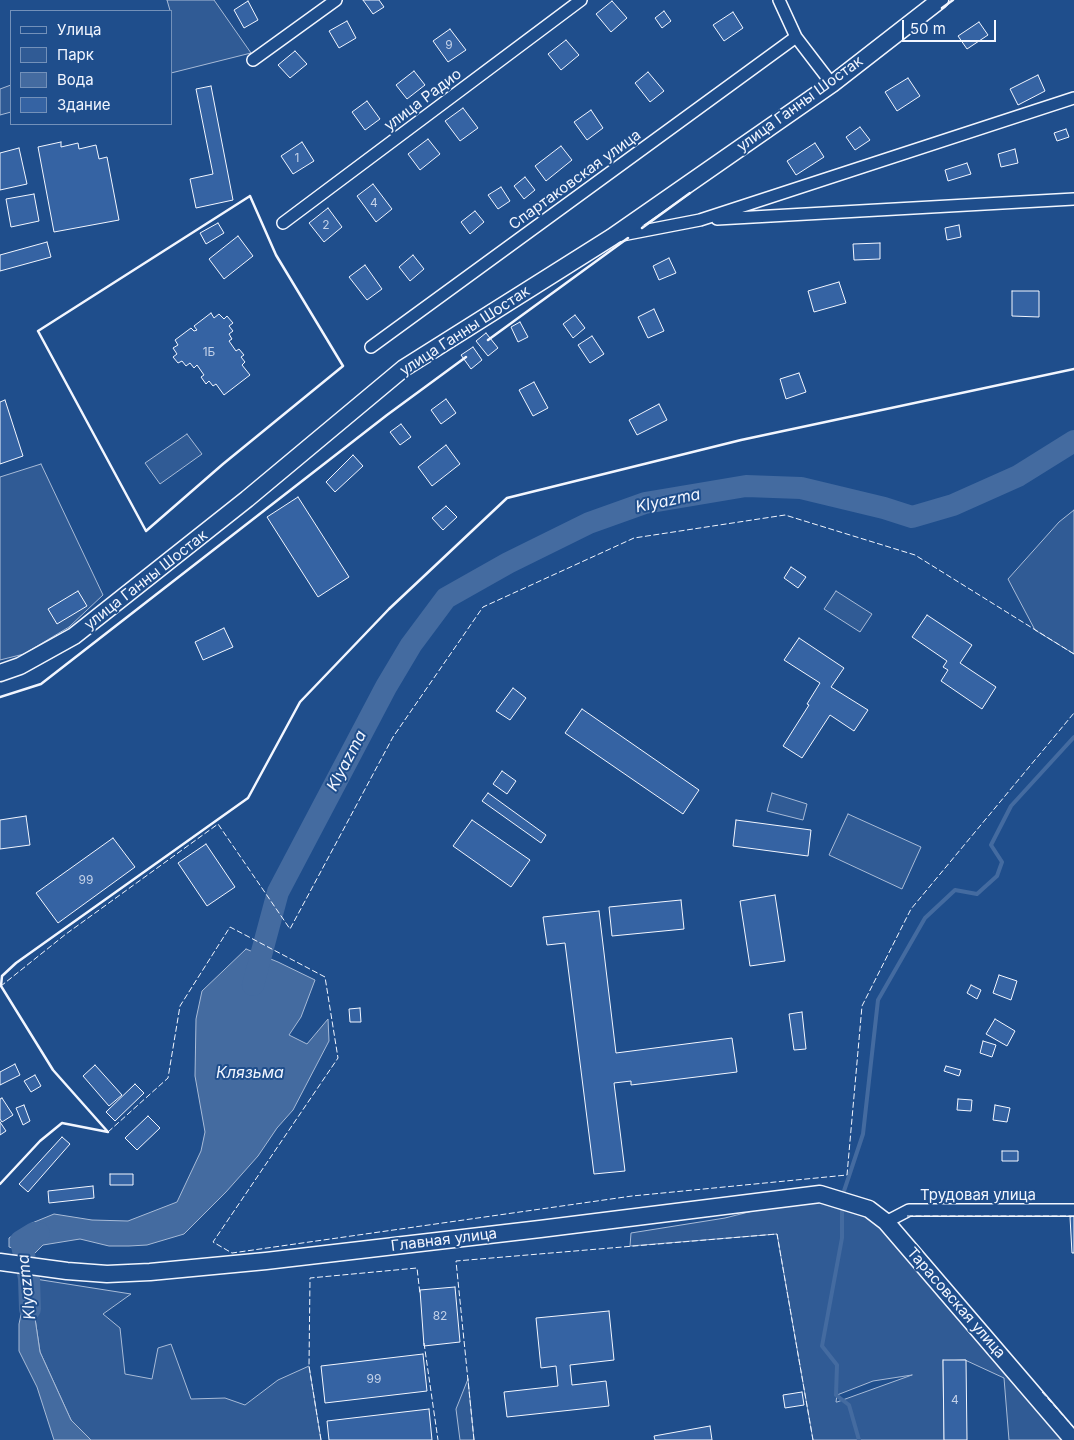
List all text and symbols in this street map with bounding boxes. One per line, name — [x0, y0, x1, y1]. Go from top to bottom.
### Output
legend — [10, 10, 172, 125]
scale bar — [904, 10, 998, 42]
text: 50 m — [910, 19, 946, 38]
text: Улица — [57, 20, 101, 39]
house number: 9 — [445, 38, 453, 52]
text: Парк — [57, 45, 94, 64]
street label: улица Ганны Шостак — [734, 52, 866, 156]
street label: улица Радио — [381, 65, 465, 135]
text: Вода — [57, 70, 94, 89]
text: Здание — [57, 95, 111, 114]
street label: Спартаковская улица — [506, 126, 644, 234]
house number: 1 — [295, 151, 299, 165]
house number: 4 — [370, 196, 378, 210]
house number: 2 — [322, 218, 330, 232]
street label: улица Ганны Шостак — [397, 282, 533, 380]
house number: 1Б — [203, 345, 215, 359]
water label: Klyazma — [634, 485, 702, 517]
street label: улица Ганны Шостак — [81, 526, 211, 634]
water label: Klyazma — [323, 727, 371, 795]
house number: 99 — [79, 873, 93, 887]
water label: Клязьма — [216, 1063, 284, 1083]
street label: Трудовая улица — [920, 1186, 1036, 1204]
street label: Главная улица — [390, 1225, 498, 1255]
street label: Тарасовская улица — [903, 1244, 1009, 1362]
water label: Klyazma — [14, 1253, 40, 1321]
house number: 82 — [433, 1309, 447, 1323]
house number: 99 — [367, 1372, 381, 1386]
house number: 4 — [951, 1393, 959, 1407]

